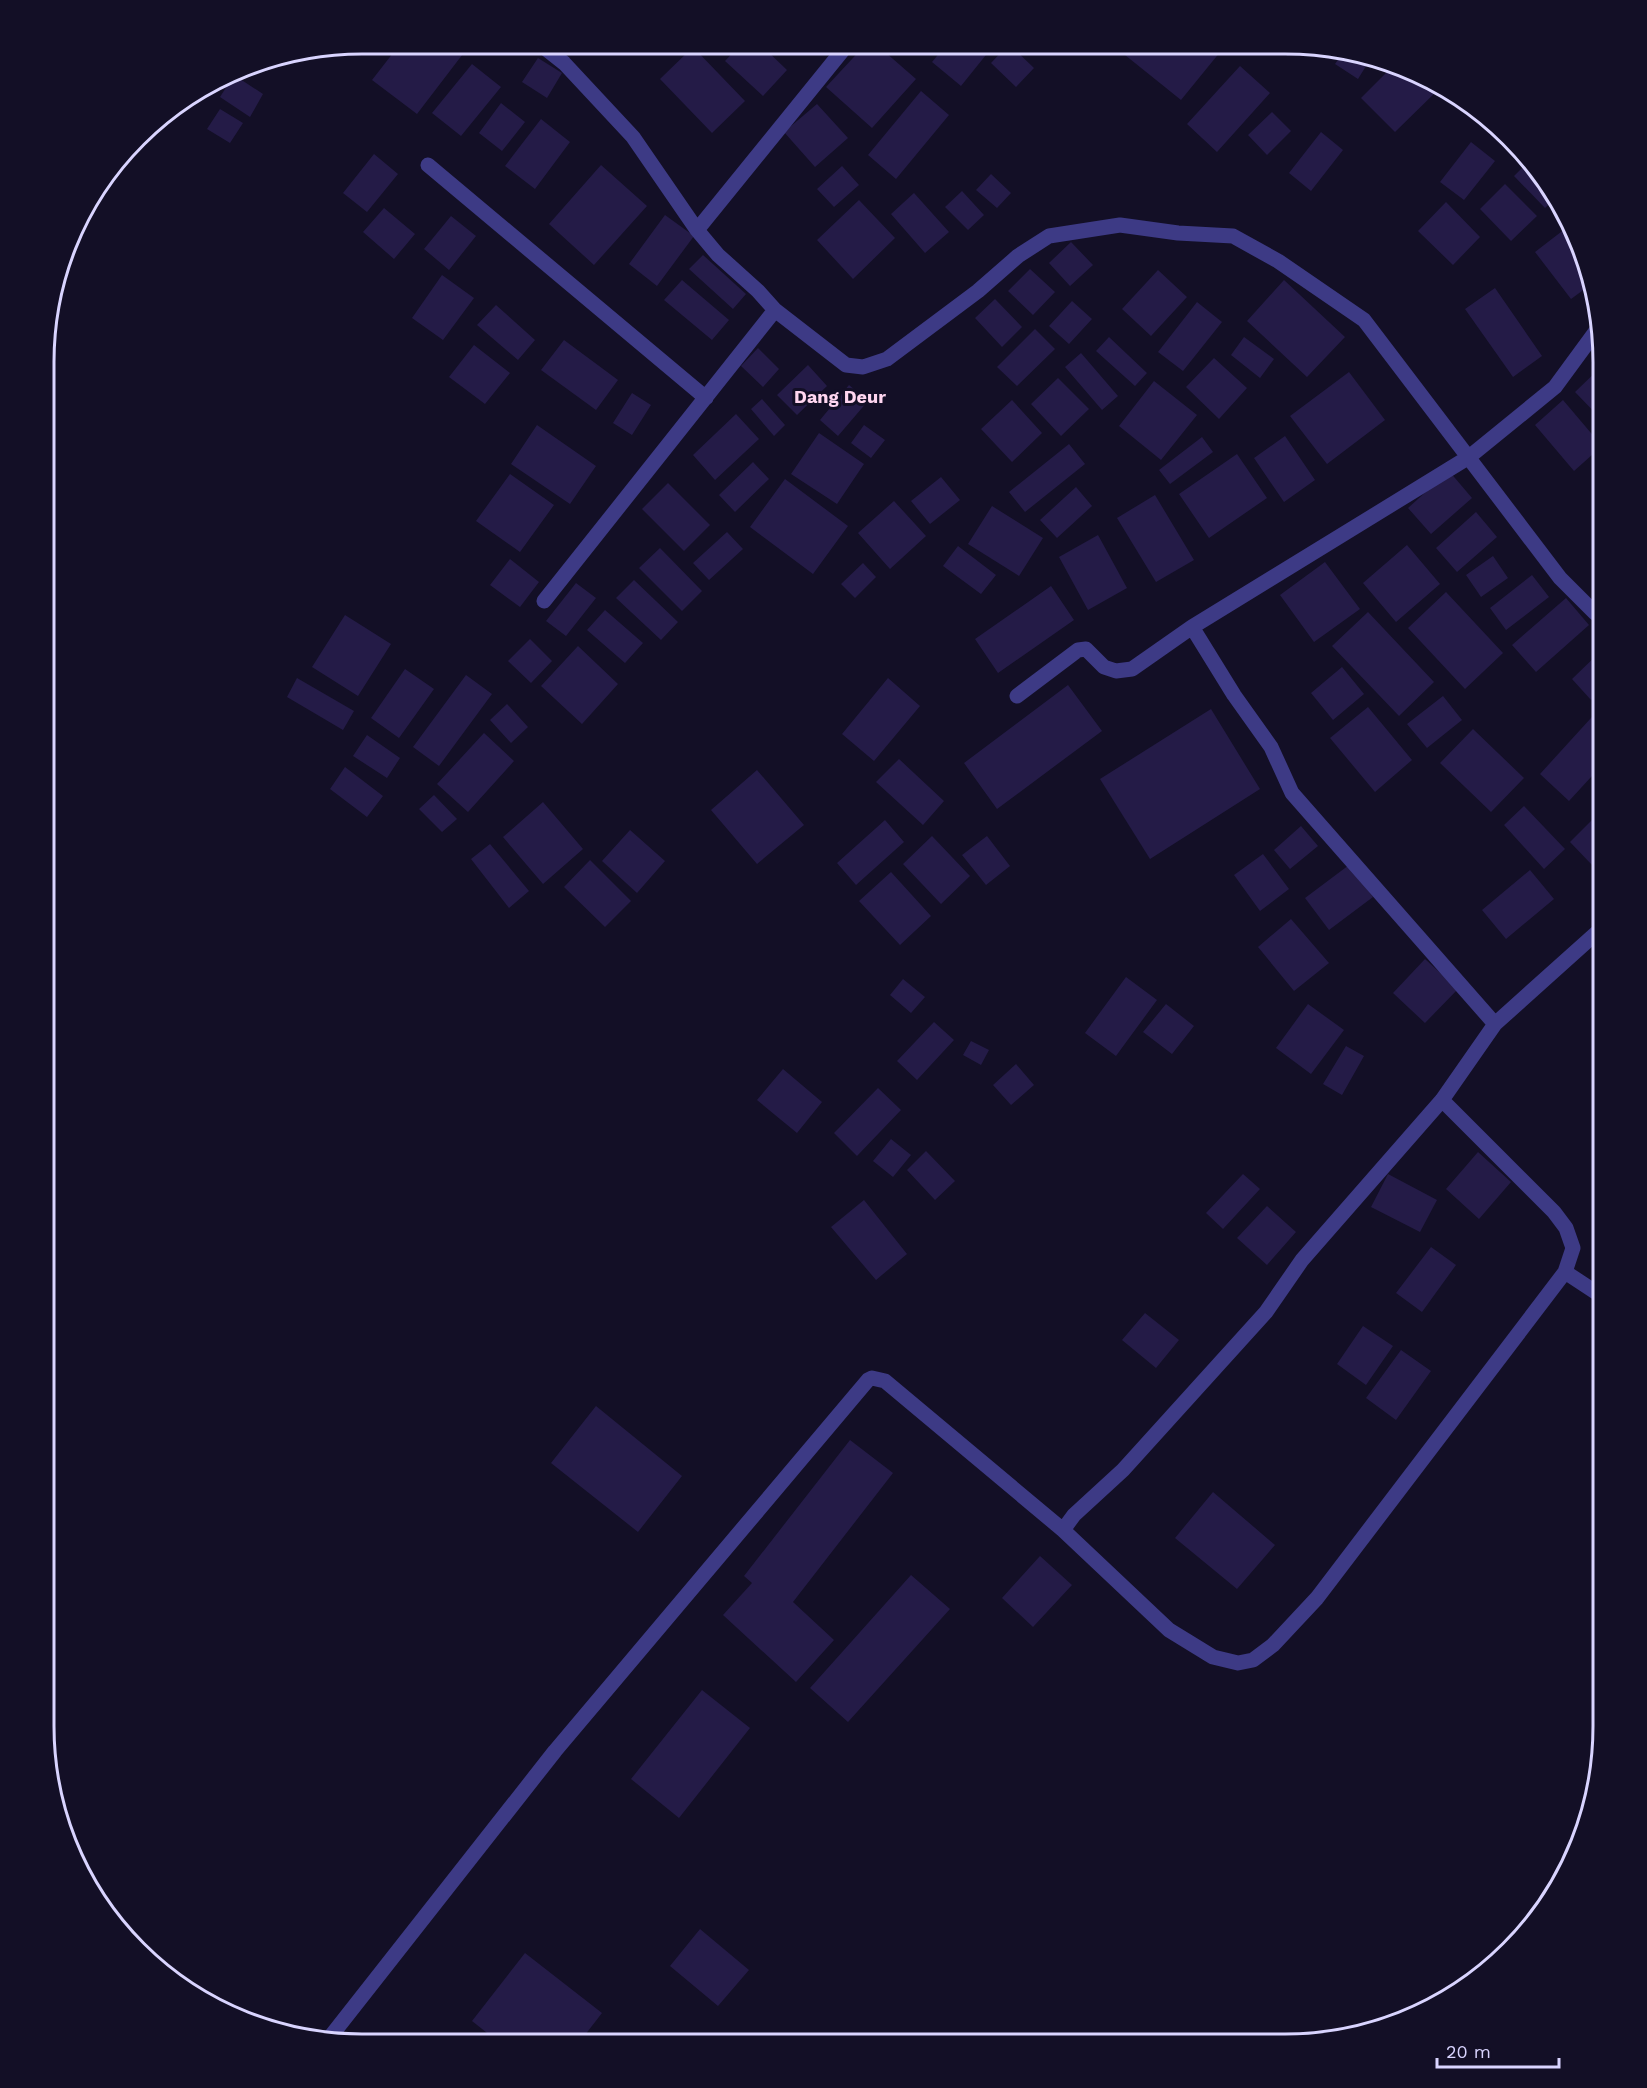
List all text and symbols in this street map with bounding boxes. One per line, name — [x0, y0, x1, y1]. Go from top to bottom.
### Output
district label: Dang Deur — [794, 386, 886, 407]
scale bar — [1437, 2031, 1558, 2069]
text: 20 m — [1446, 2041, 1491, 2062]

